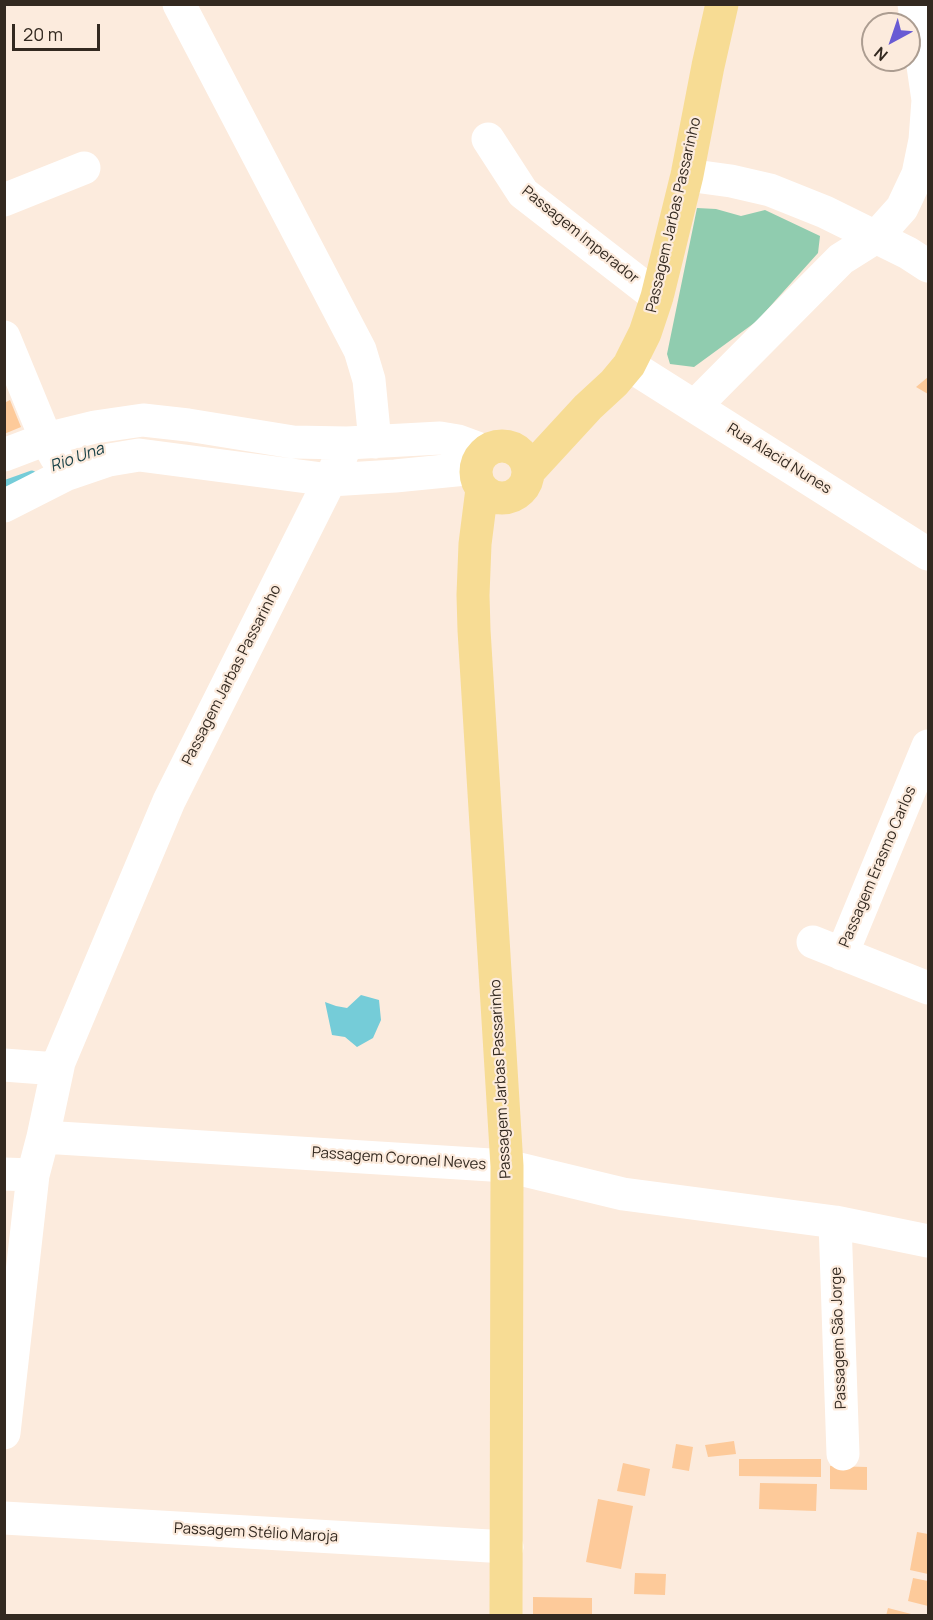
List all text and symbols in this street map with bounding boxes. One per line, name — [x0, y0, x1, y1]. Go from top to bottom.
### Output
scale bar — [15, 12, 104, 50]
north arrow — [861, 12, 921, 72]
text: 20 m — [23, 22, 63, 46]
text: N — [869, 42, 892, 66]
street label: Passagem Jarbas Passarinho — [643, 116, 705, 314]
street label: Passagem Imperador — [518, 182, 642, 288]
street label: Rua Alacid Nunes — [724, 420, 834, 498]
water label: Rio Una — [47, 439, 107, 477]
street label: Passagem Jarbas Passarinho — [179, 582, 285, 768]
street label: Passagem Erasmo Carlos — [836, 784, 920, 950]
street label: Passagem Jarbas Passarinho — [487, 979, 515, 1179]
street label: Passagem Coronel Neves — [311, 1144, 487, 1174]
street label: Passagem São Jorge — [828, 1267, 850, 1409]
street label: Passagem Stélio Maroja — [173, 1520, 339, 1546]

